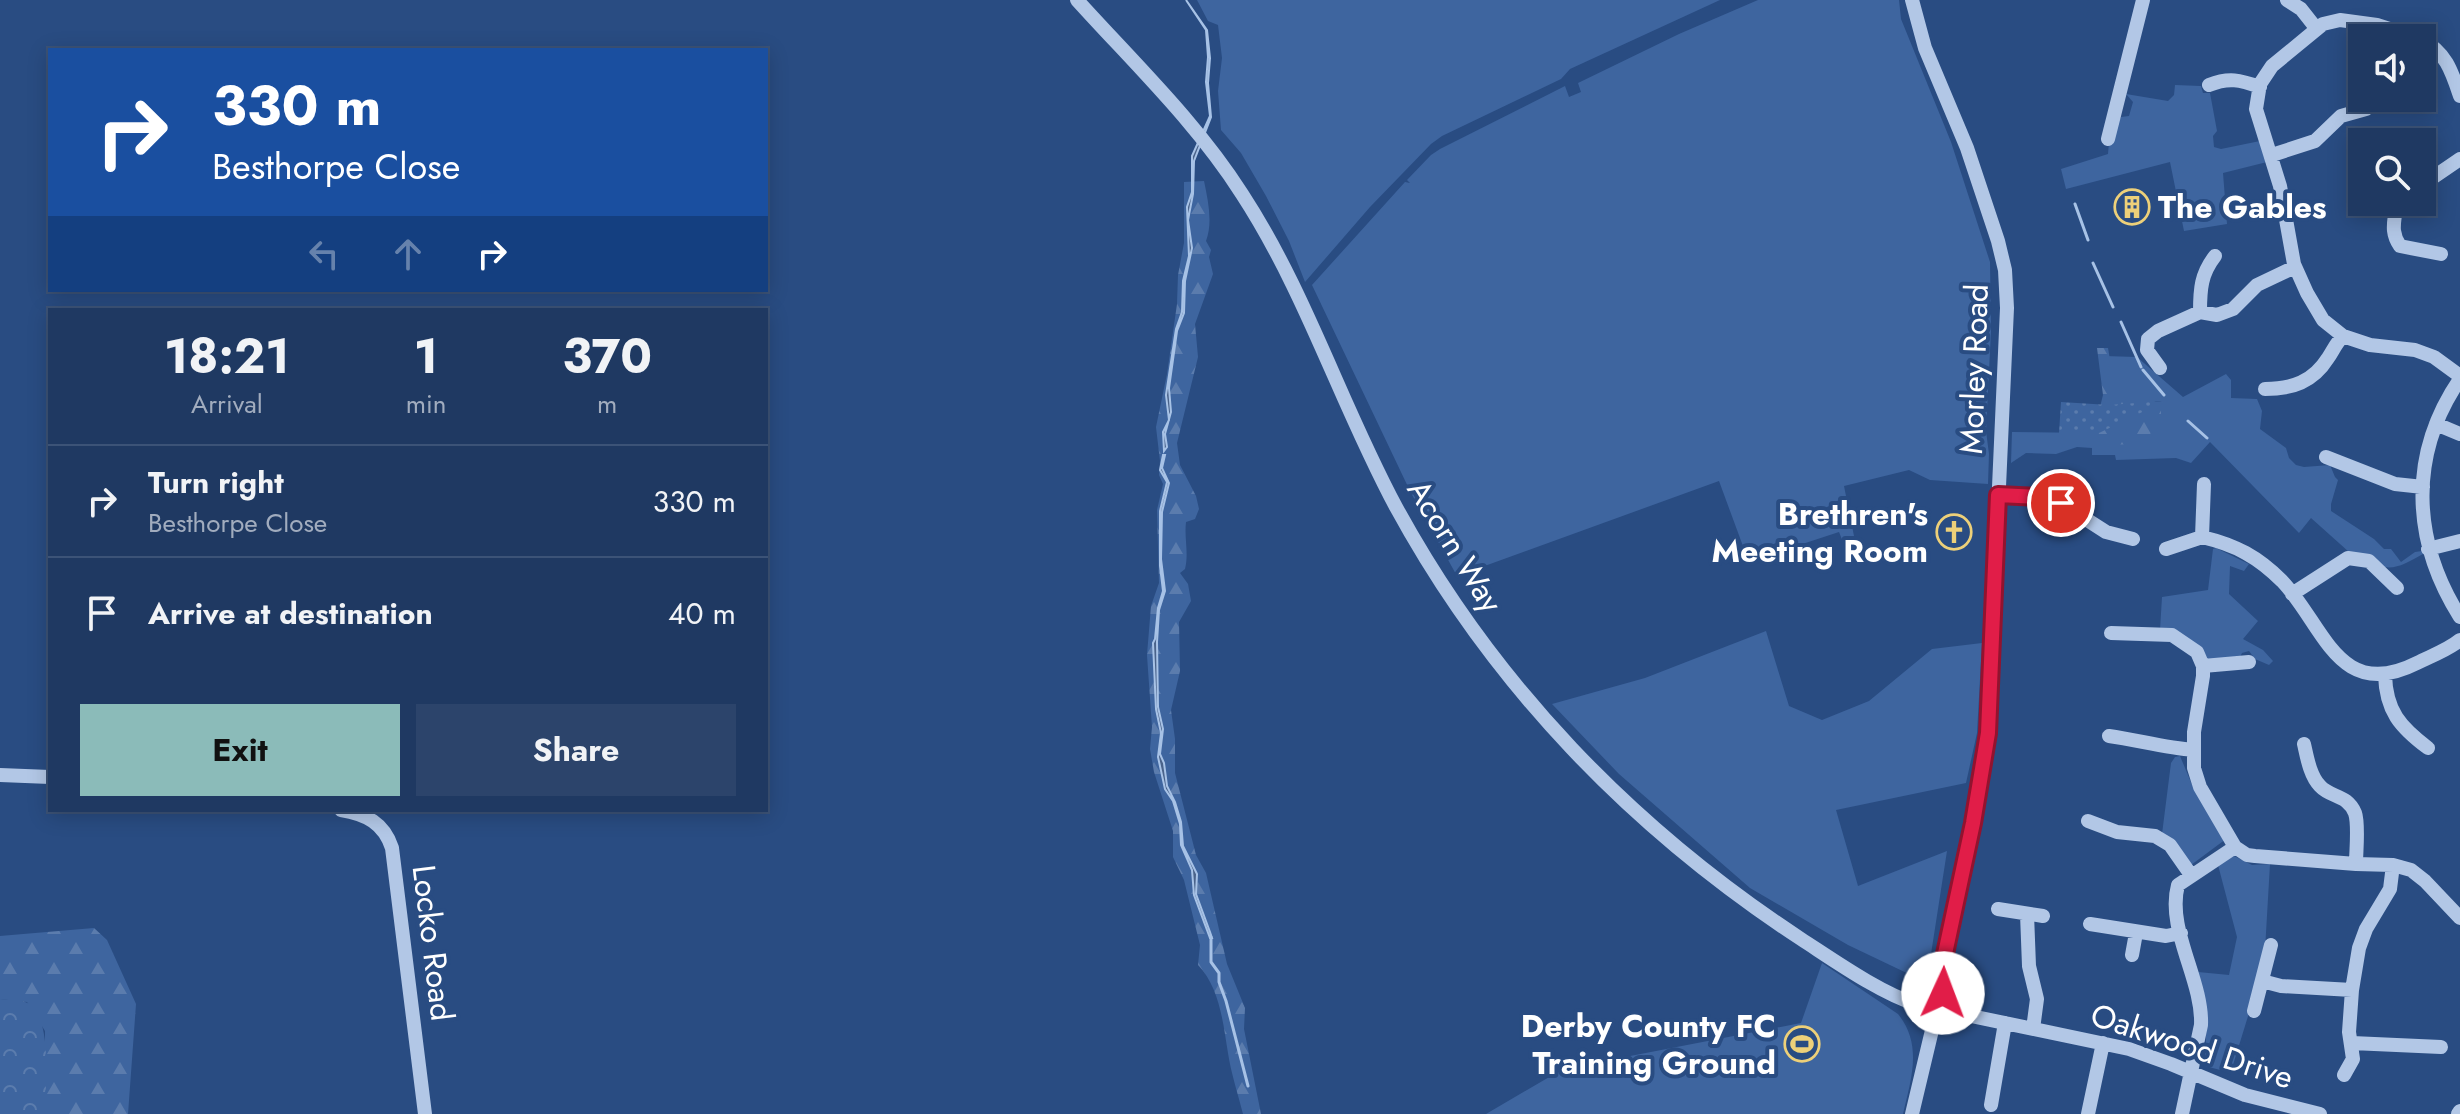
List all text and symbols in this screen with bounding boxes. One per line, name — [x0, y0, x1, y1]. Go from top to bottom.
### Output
map controls — [2348, 24, 2436, 216]
button: sound — [2348, 24, 2436, 112]
text: 330 m — [212, 65, 381, 146]
icon: right — [80, 80, 184, 184]
button: search — [2348, 128, 2436, 216]
text: Besthorpe Close — [212, 140, 460, 192]
place label: The Gables — [2158, 184, 2327, 230]
building icon: The Gables — [2113, 188, 2151, 226]
icon: left — [302, 232, 346, 276]
icon: ahead — [386, 232, 430, 276]
icon: right — [470, 232, 514, 276]
street label: Morley Road — [1948, 283, 2000, 455]
text: 18:21 — [164, 322, 290, 391]
text: 1 — [414, 322, 438, 391]
text: 370 — [562, 322, 652, 391]
text: Arrival — [191, 385, 263, 423]
text: min — [406, 385, 446, 423]
text: m — [597, 385, 617, 423]
text: Turn right — [148, 461, 284, 504]
pin — [2027, 469, 2095, 537]
street label: Acorn Way — [1396, 471, 1514, 622]
icon: right — [80, 479, 124, 523]
text: 330 m — [653, 480, 736, 523]
icon: arrive — [2039, 481, 2083, 525]
place label: Brethren's Meeting Room — [1712, 491, 1928, 574]
text: Besthorpe Close — [148, 504, 327, 542]
church icon: Brethren's Meeting Room — [1935, 513, 1973, 551]
icon: arrive — [80, 591, 124, 635]
text: Arrive at destination — [148, 592, 433, 635]
text: 40 m — [668, 592, 736, 635]
button: Exit — [80, 704, 400, 796]
button: Share — [416, 704, 736, 796]
street label: Locko Road — [401, 862, 465, 1024]
position arrow — [1901, 951, 1985, 1035]
street label: Oakwood Drive — [2085, 992, 2299, 1100]
place label: Derby County FC Training Ground — [1521, 1003, 1776, 1086]
sports icon: Derby County FC Training Ground — [1783, 1025, 1821, 1063]

